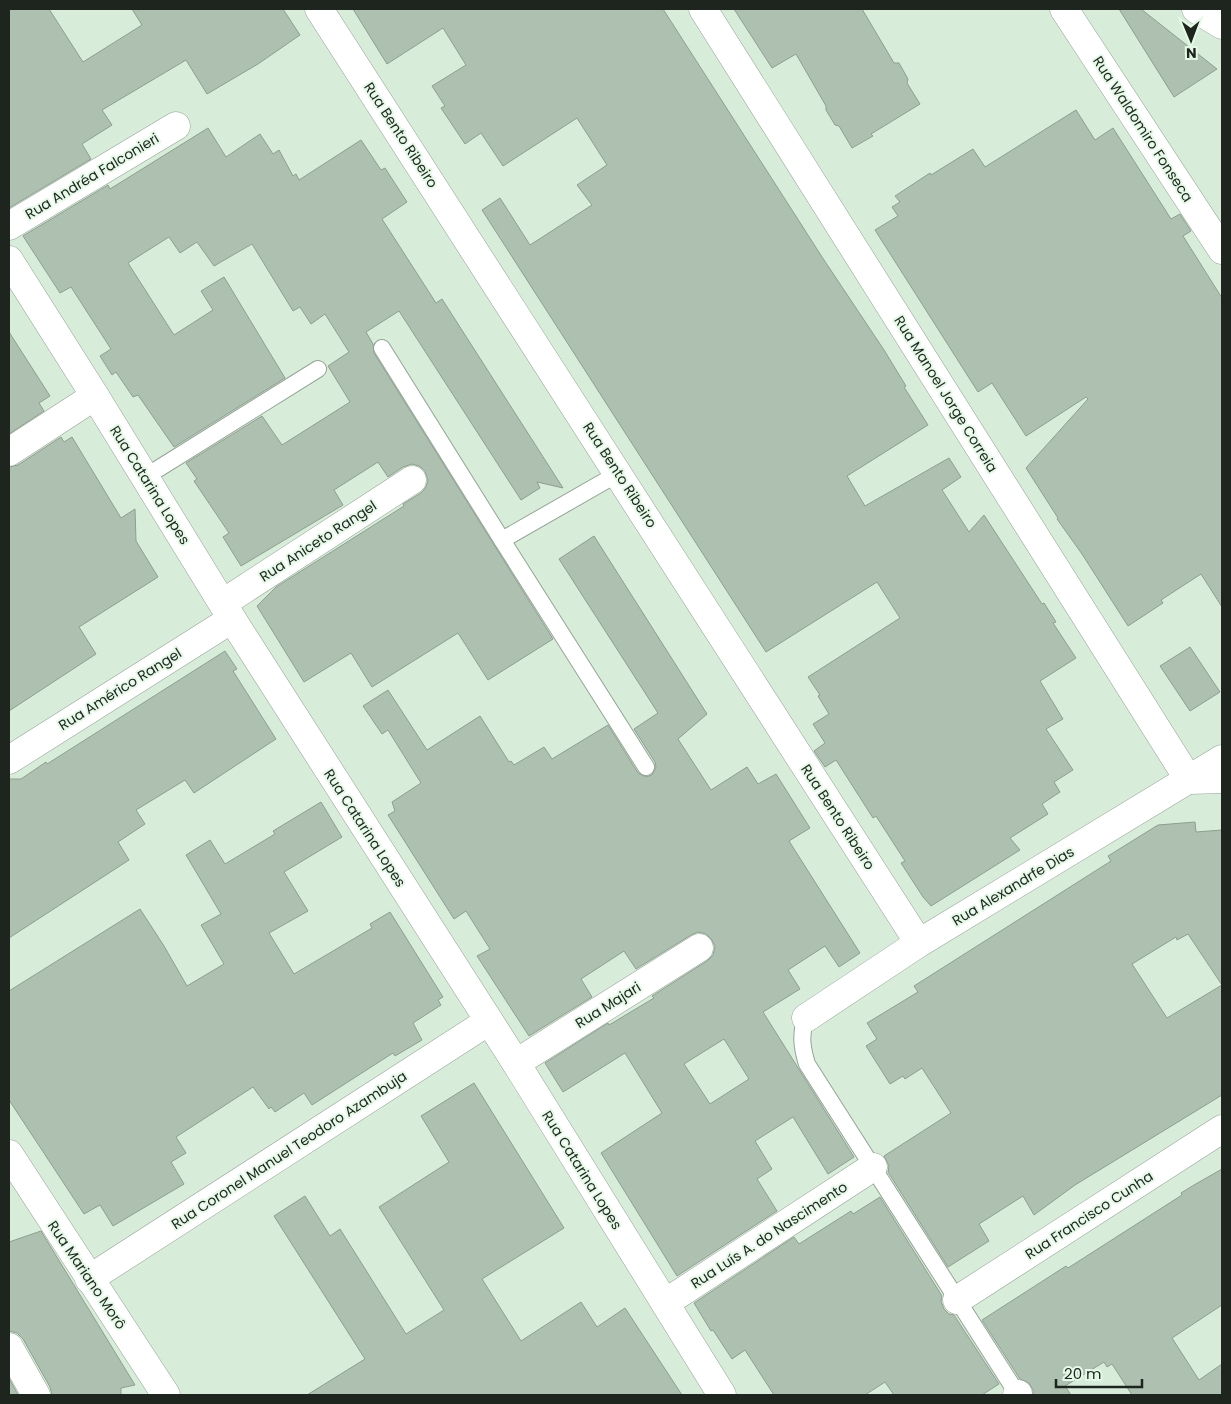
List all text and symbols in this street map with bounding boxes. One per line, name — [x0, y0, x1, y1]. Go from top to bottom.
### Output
north arrow — [1166, 15, 1216, 65]
text: N — [1186, 43, 1197, 63]
street label: Rua Waldomiro Fonseca — [1088, 52, 1198, 206]
street label: Rua Bento Ribeiro — [359, 78, 443, 192]
street label: Rua Andréa Falconieri — [21, 128, 163, 224]
street label: Rua Manoel Jorge Correia — [889, 312, 1003, 476]
street label: Rua Bento Ribeiro — [578, 418, 662, 532]
street label: Rua Catarina Lopes — [105, 422, 195, 548]
street label: Rua Aniceto Rangel — [256, 496, 380, 586]
street label: Rua Américo Rangel — [55, 643, 185, 735]
street label: Rua Bento Ribeiro — [796, 760, 880, 874]
street label: Rua Catarina Lopes — [319, 765, 411, 891]
street label: Rua Alexandrfe Dias — [948, 842, 1078, 930]
street label: Rua Majari — [571, 977, 645, 1033]
street label: Rua Coronel Manuel Teodoro Azambuja — [167, 1066, 411, 1234]
street label: Rua Catarina Lopes — [537, 1107, 627, 1233]
street label: Rua Francisco Cunha — [1021, 1166, 1157, 1264]
street label: Rua Luís A. do Nascimento — [687, 1177, 851, 1293]
street label: Rua Mariano Morô — [43, 1217, 131, 1333]
scale bar — [1056, 1356, 1142, 1388]
text: 20 m — [1064, 1363, 1102, 1384]

